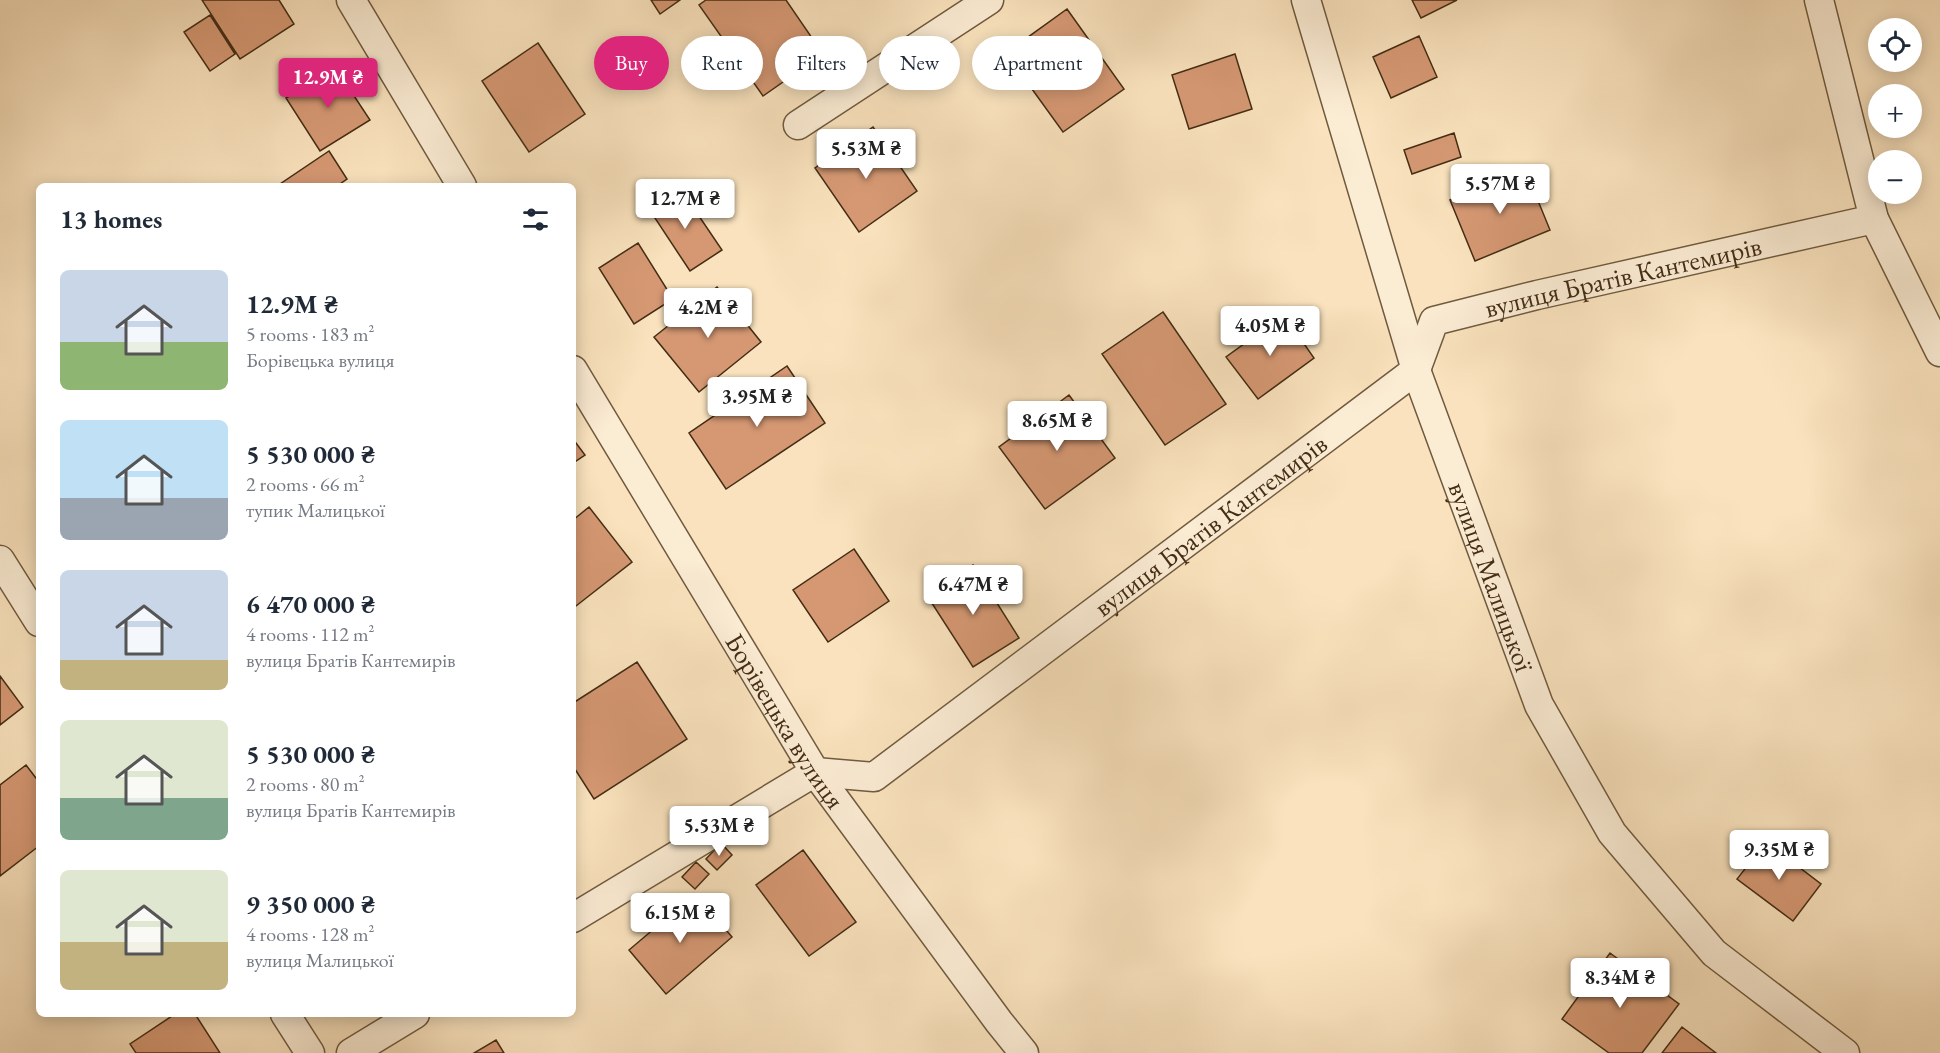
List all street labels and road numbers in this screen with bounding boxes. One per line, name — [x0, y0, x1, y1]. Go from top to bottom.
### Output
street label: вулиця Братів Кантемирів — [1481, 227, 1765, 325]
street label: вулиця Братів Кантемирів — [1086, 426, 1334, 624]
street label: вулиця Малицької — [1441, 477, 1543, 677]
street label: Борівецька вулиця — [718, 626, 853, 815]

